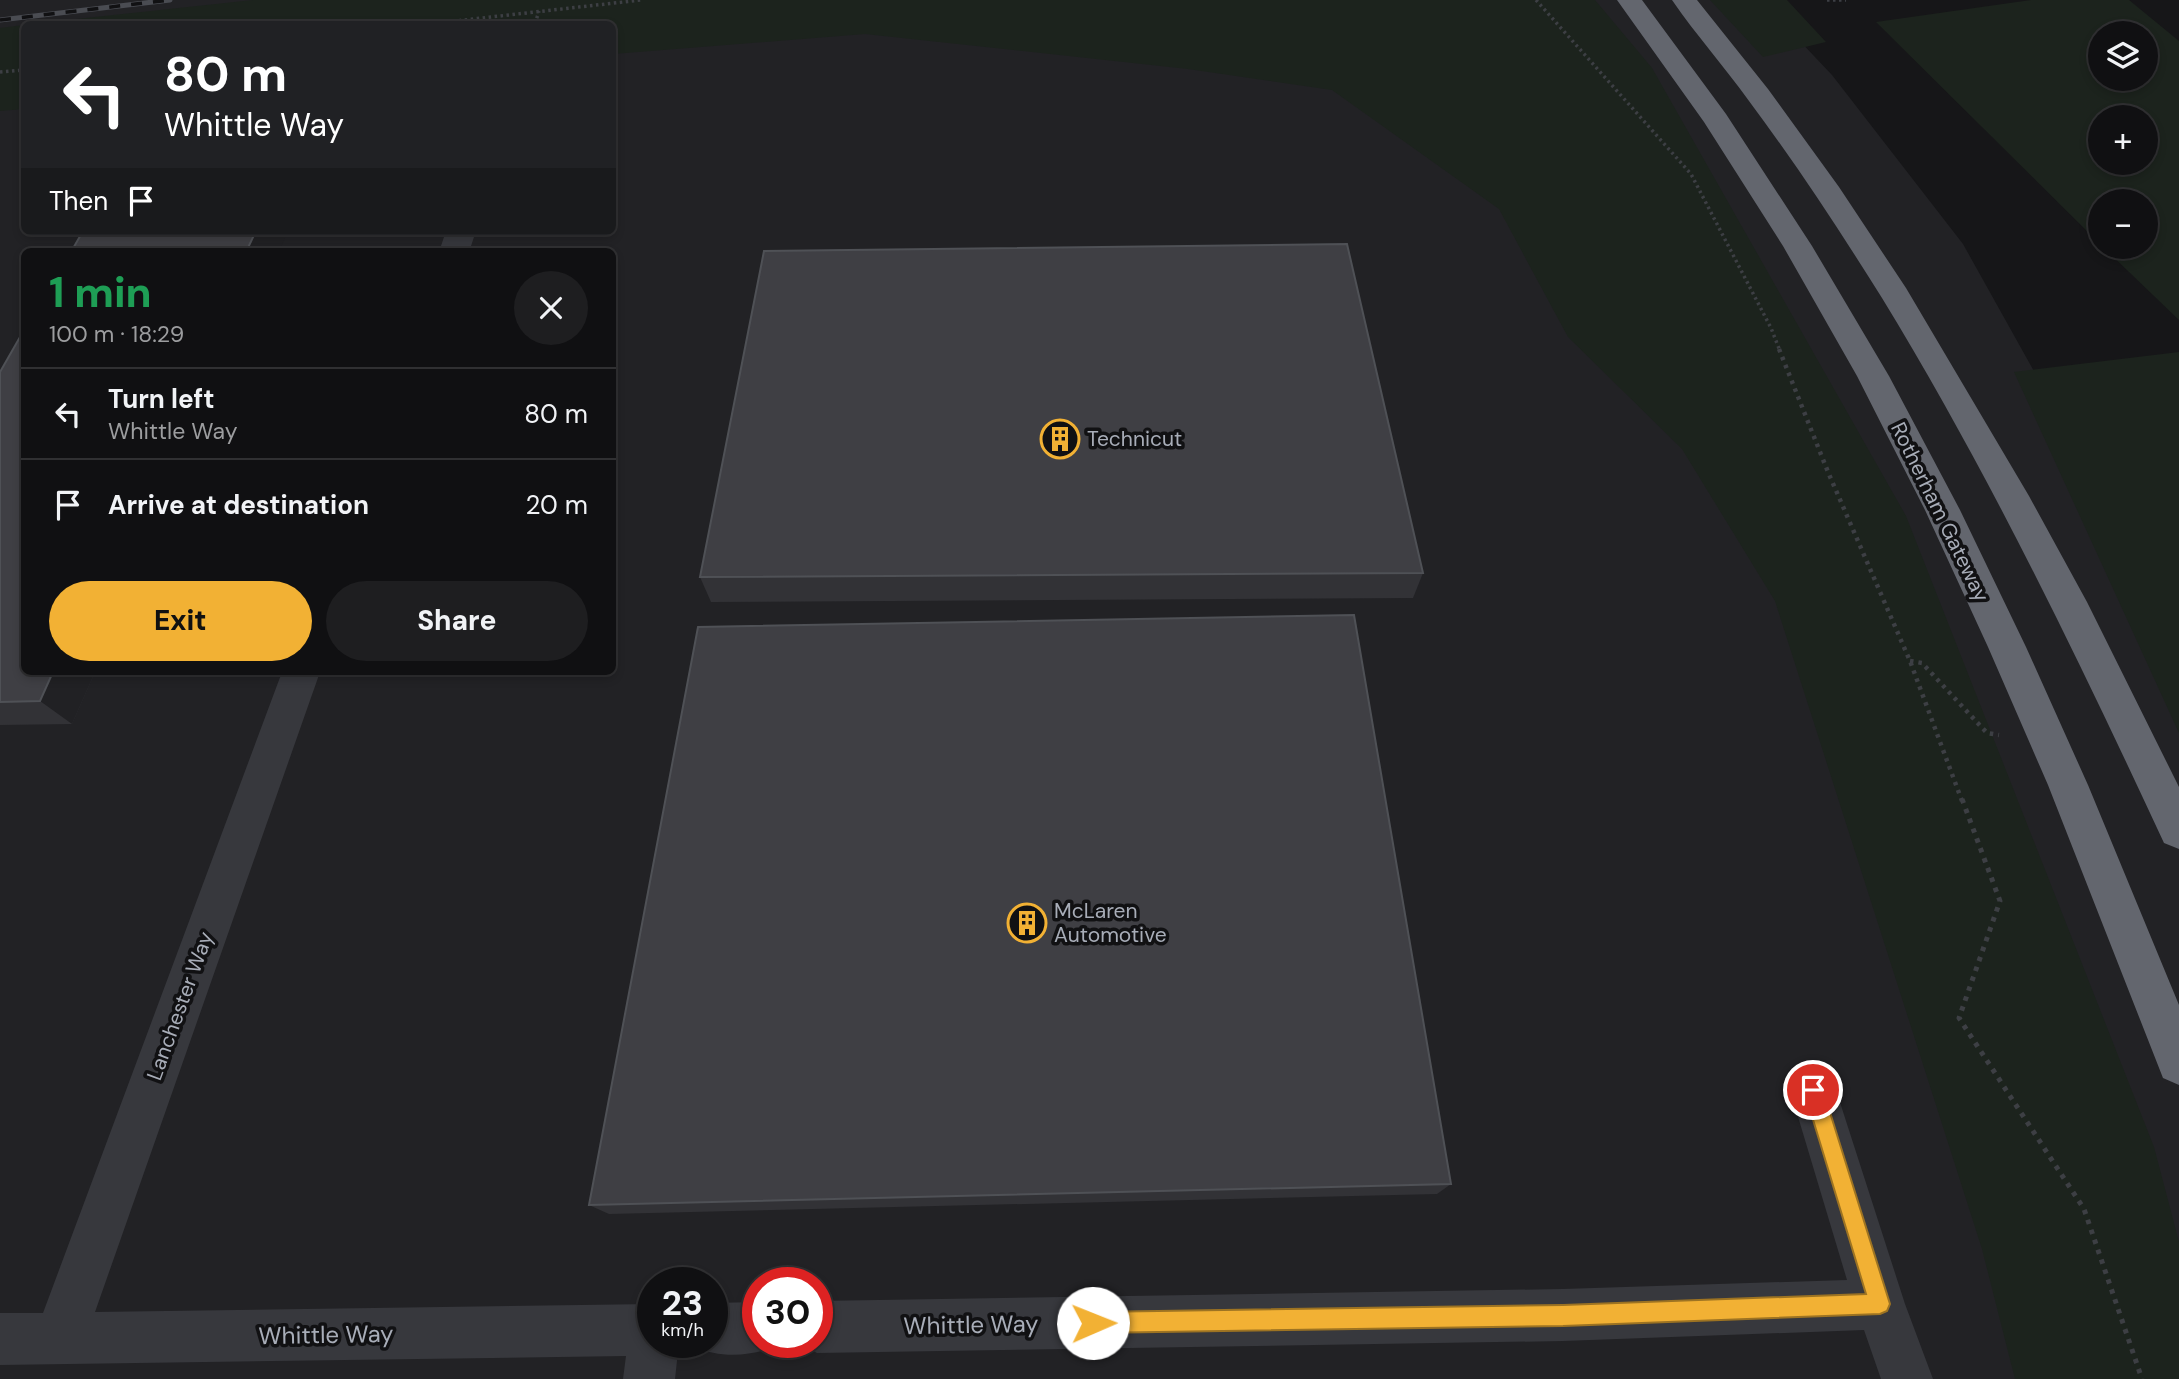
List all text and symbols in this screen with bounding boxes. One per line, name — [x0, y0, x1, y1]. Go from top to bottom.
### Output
map controls — [2088, 21, 2158, 259]
button: layers — [2088, 21, 2158, 91]
text: 80 m — [164, 42, 287, 106]
icon: left — [49, 49, 140, 140]
text: Whittle Way — [164, 104, 344, 146]
button: + — [2088, 105, 2158, 175]
icon: arrive — [122, 182, 160, 220]
text: Then — [49, 184, 108, 218]
button: − — [2088, 189, 2158, 259]
text: 1 min — [49, 265, 152, 320]
button: close — [514, 271, 588, 345]
text: 100 m · 18:29 — [49, 319, 184, 349]
text: Turn left — [108, 382, 215, 416]
icon: left — [49, 395, 87, 433]
text: 80 m — [524, 397, 588, 431]
text: Whittle Way — [108, 416, 237, 446]
building icon: Technicut — [1039, 418, 1081, 460]
street label: Rotherham Gateway — [1884, 418, 1996, 607]
place label: Technicut — [1087, 425, 1182, 453]
icon: arrive — [49, 486, 87, 524]
text: Arrive at destination — [108, 488, 369, 522]
text: 20 m — [525, 488, 588, 522]
button: Exit — [49, 581, 312, 661]
button: Share — [326, 581, 588, 661]
place label: McLaren Automotive — [1054, 897, 1167, 949]
building icon: McLaren Automotive — [1006, 902, 1048, 944]
street label: Lanchester Way — [140, 928, 220, 1084]
pin — [1783, 1060, 1843, 1120]
icon: arrive — [1794, 1071, 1832, 1109]
speed limit sign: 30 — [742, 1267, 833, 1358]
text: 23 — [662, 1280, 703, 1326]
position arrow — [1056, 1286, 1130, 1360]
street label: Whittle Way — [903, 1308, 1039, 1341]
street label: Whittle Way — [258, 1318, 394, 1351]
text: km/h — [661, 1318, 704, 1342]

